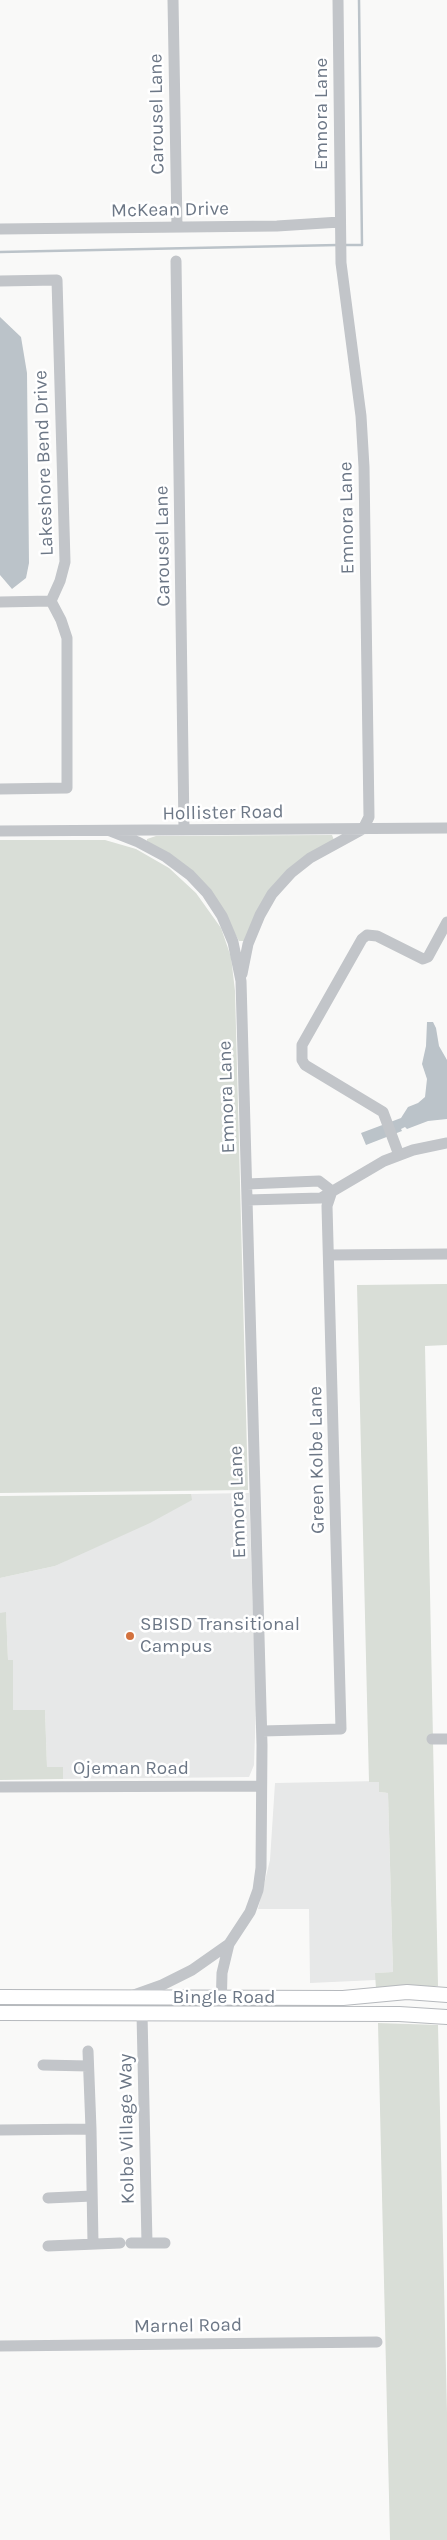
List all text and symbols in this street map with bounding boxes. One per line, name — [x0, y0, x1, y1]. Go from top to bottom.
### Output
street label: Carousel Lane — [145, 53, 169, 175]
street label: Emnora Lane — [311, 58, 333, 170]
street label: McKean Drive — [111, 198, 229, 222]
street label: Lakeshore Bend Drive — [29, 370, 59, 556]
street label: Emnora Lane — [335, 461, 359, 575]
street label: Carousel Lane — [151, 485, 175, 607]
street label: Hollister Road — [162, 801, 284, 825]
street label: Emnora Lane — [214, 1040, 240, 1154]
street label: Green Kolbe Lane — [304, 1386, 330, 1534]
street label: Emnora Lane — [225, 1445, 251, 1559]
place label: SBISD Transitional Campus — [140, 1614, 300, 1658]
marker: SBISD Transitional Campus — [124, 1630, 136, 1642]
street label: Ojeman Road — [73, 1758, 189, 1780]
street label: Bingle Road — [173, 1987, 275, 2009]
street label: Kolbe Village Way — [114, 2053, 140, 2205]
street label: Marnel Road — [134, 2314, 242, 2338]

